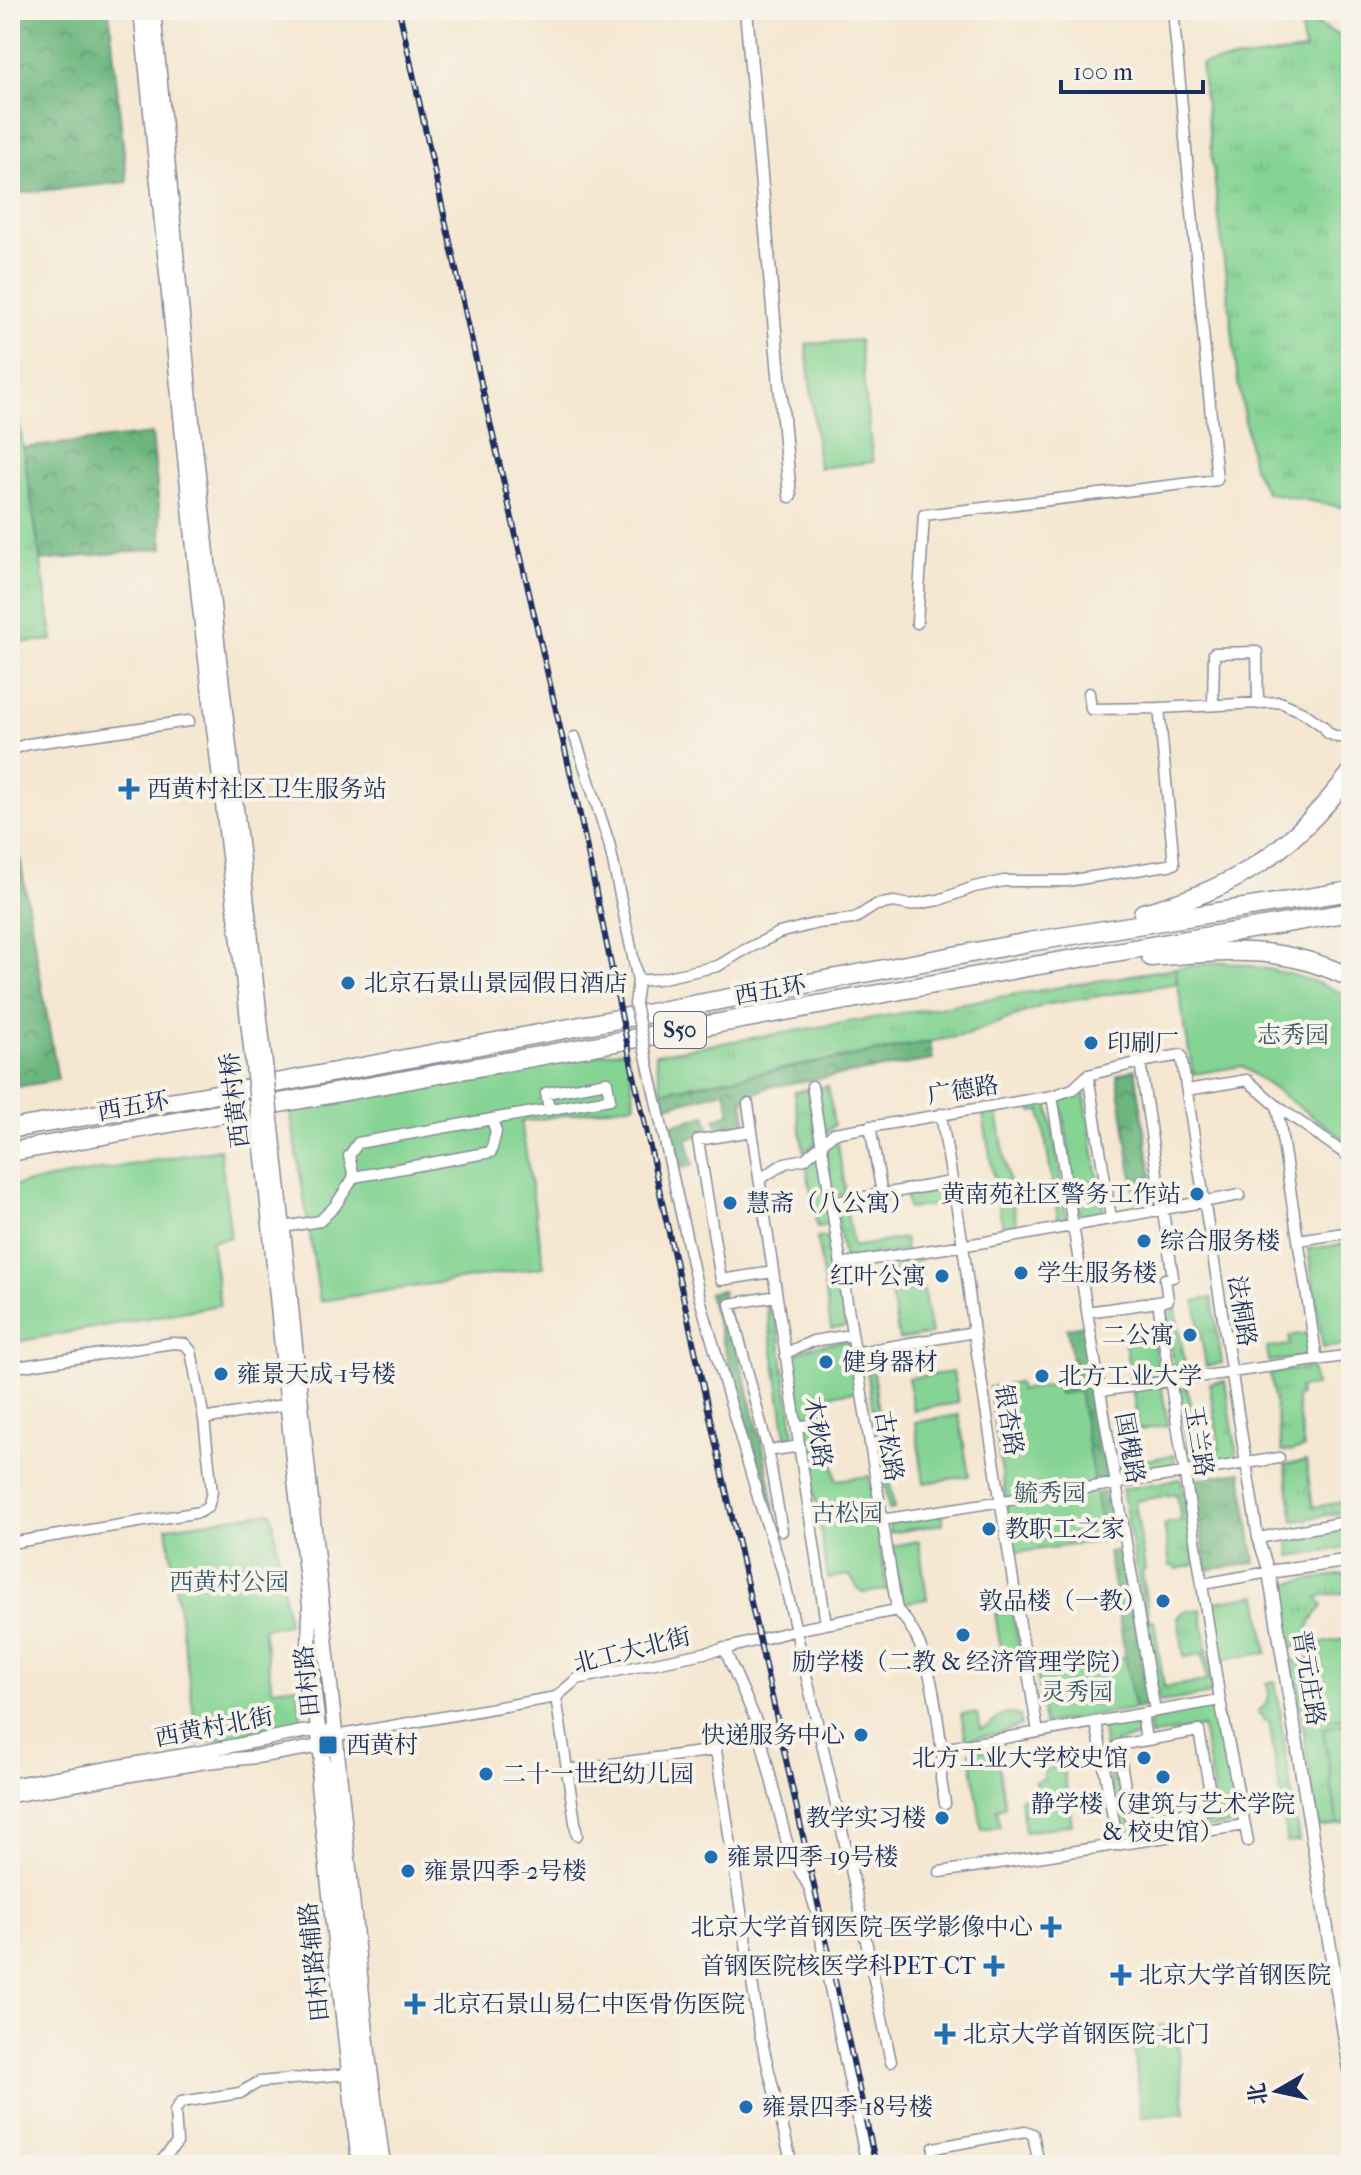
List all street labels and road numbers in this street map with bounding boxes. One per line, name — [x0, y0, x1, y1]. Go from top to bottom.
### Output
street label: 西五环 — [732, 970, 808, 1010]
road number: S50 — [654, 1012, 706, 1048]
street label: 西黄村桥 — [215, 1051, 255, 1149]
street label: 广德路 — [925, 1071, 1001, 1109]
street label: 西五环 — [95, 1086, 171, 1126]
street label: 法桐路 — [1223, 1273, 1261, 1349]
street label: 银杏路 — [990, 1382, 1028, 1458]
street label: 木秋路 — [799, 1394, 837, 1470]
street label: 玉兰路 — [1180, 1403, 1218, 1479]
street label: 古松路 — [870, 1408, 908, 1484]
street label: 国槐路 — [1110, 1410, 1150, 1486]
street label: 北工大北街 — [570, 1622, 694, 1678]
street label: 晋元庄路 — [1288, 1628, 1330, 1728]
street label: 田村路 — [289, 1644, 325, 1718]
street label: 西黄村北街 — [152, 1702, 276, 1752]
street label: 田村路辅路 — [294, 1901, 334, 2023]

